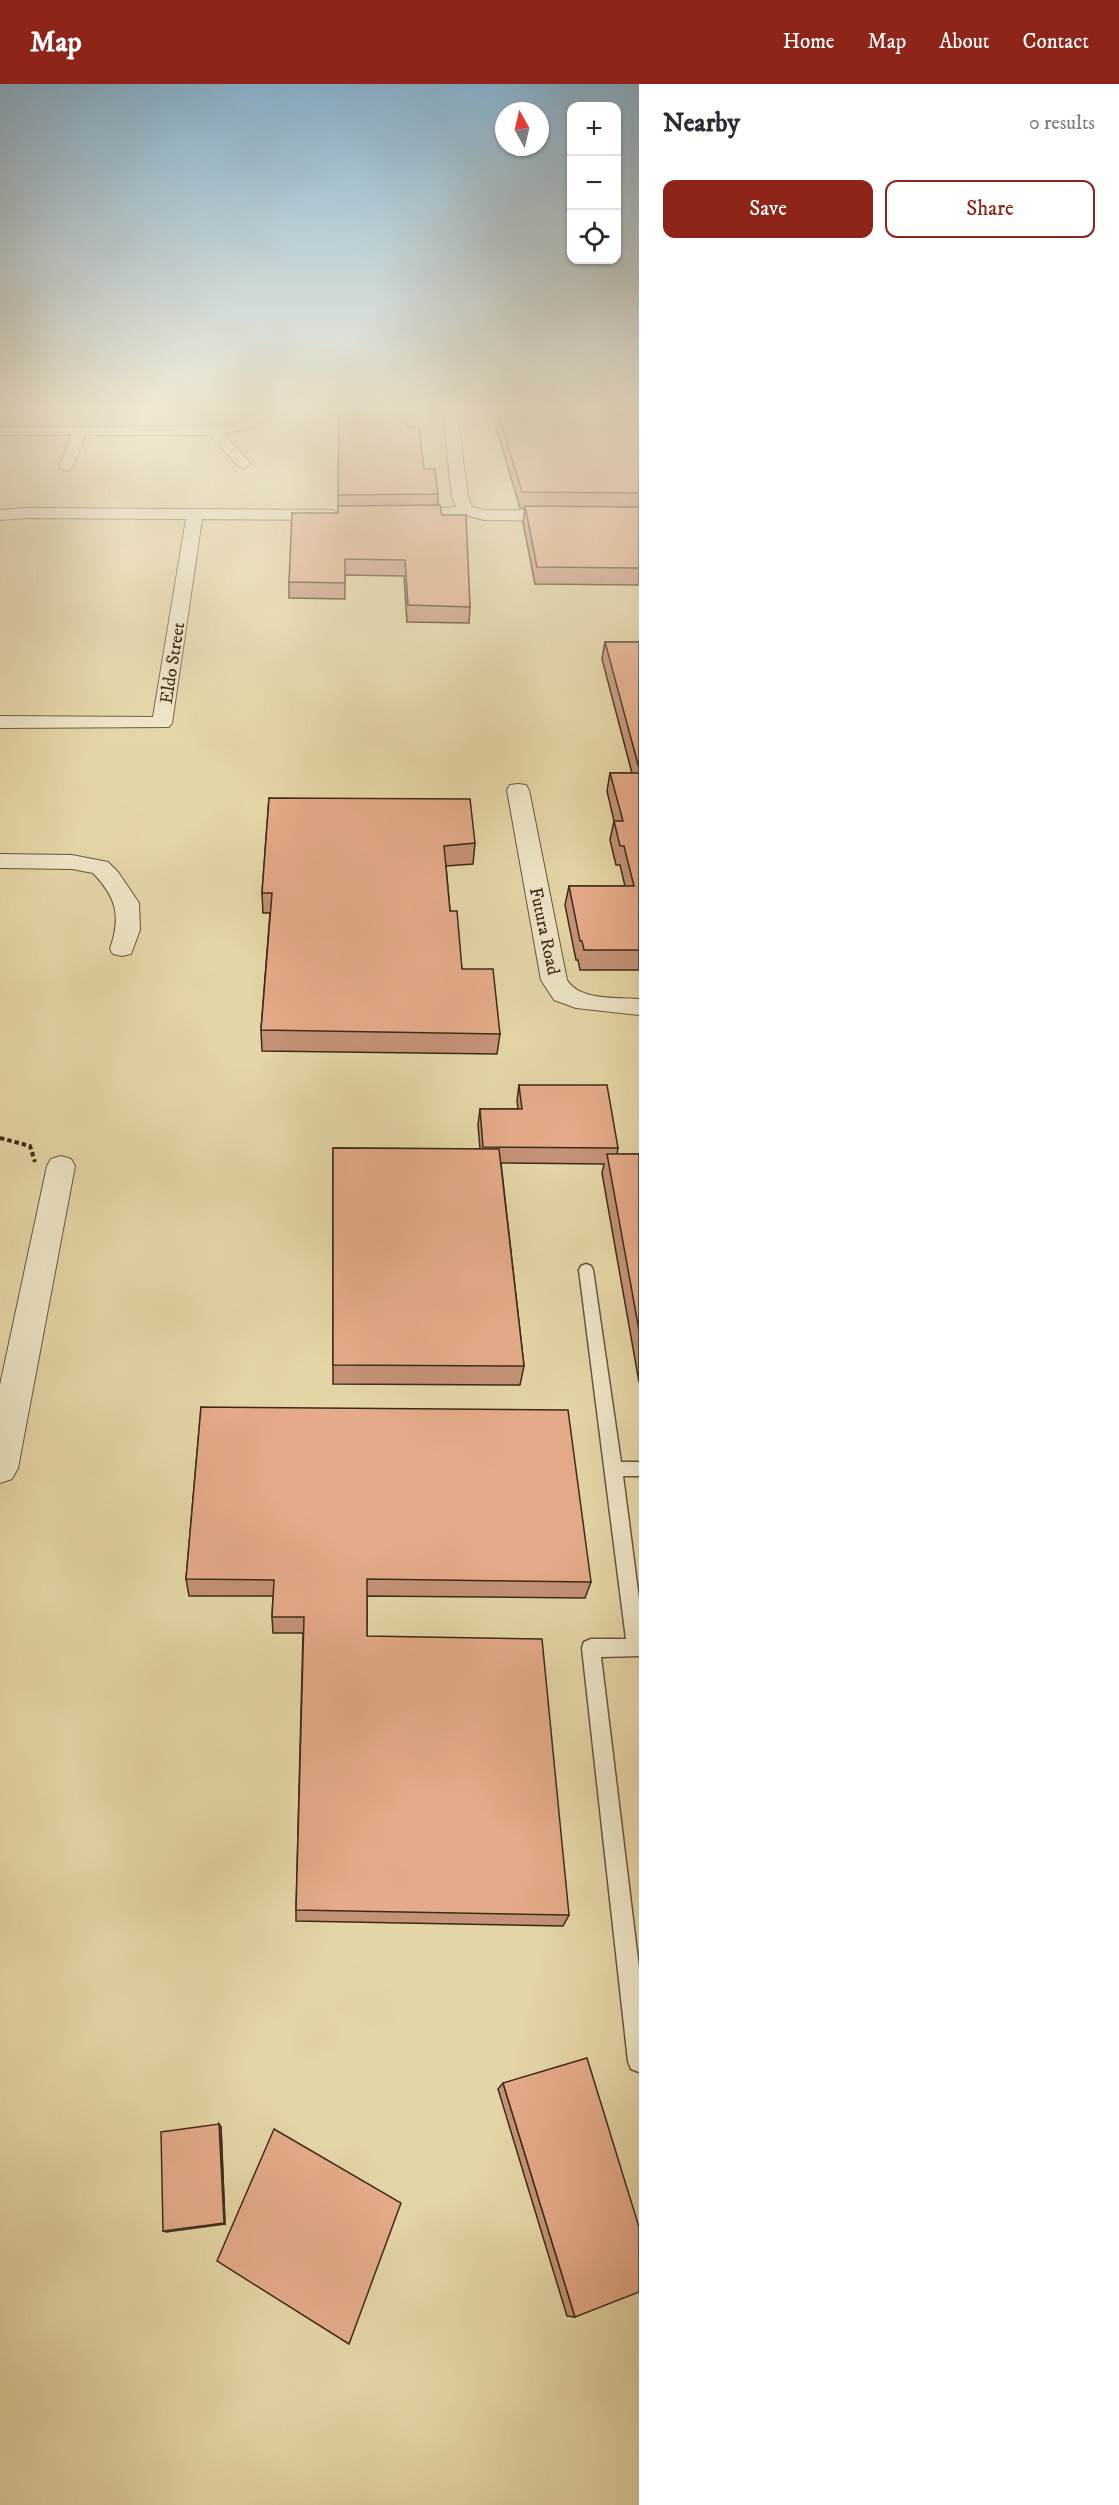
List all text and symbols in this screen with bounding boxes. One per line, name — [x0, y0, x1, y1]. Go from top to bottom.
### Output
text: Map — [30, 25, 82, 60]
text: Home — [783, 29, 835, 55]
text: Map — [868, 29, 906, 55]
text: About — [939, 29, 990, 55]
text: Contact — [1023, 29, 1089, 55]
north arrow — [495, 102, 549, 156]
map controls — [567, 102, 621, 264]
button: + — [567, 102, 621, 156]
text: Nearby — [663, 107, 740, 140]
text: 0 results — [1029, 111, 1095, 136]
button: − — [567, 156, 621, 210]
button: Save — [663, 180, 873, 238]
button: Share — [885, 180, 1095, 238]
button: locate — [567, 210, 621, 264]
street label: Eldo Street — [156, 621, 190, 706]
street label: Futura Road — [524, 885, 564, 977]

